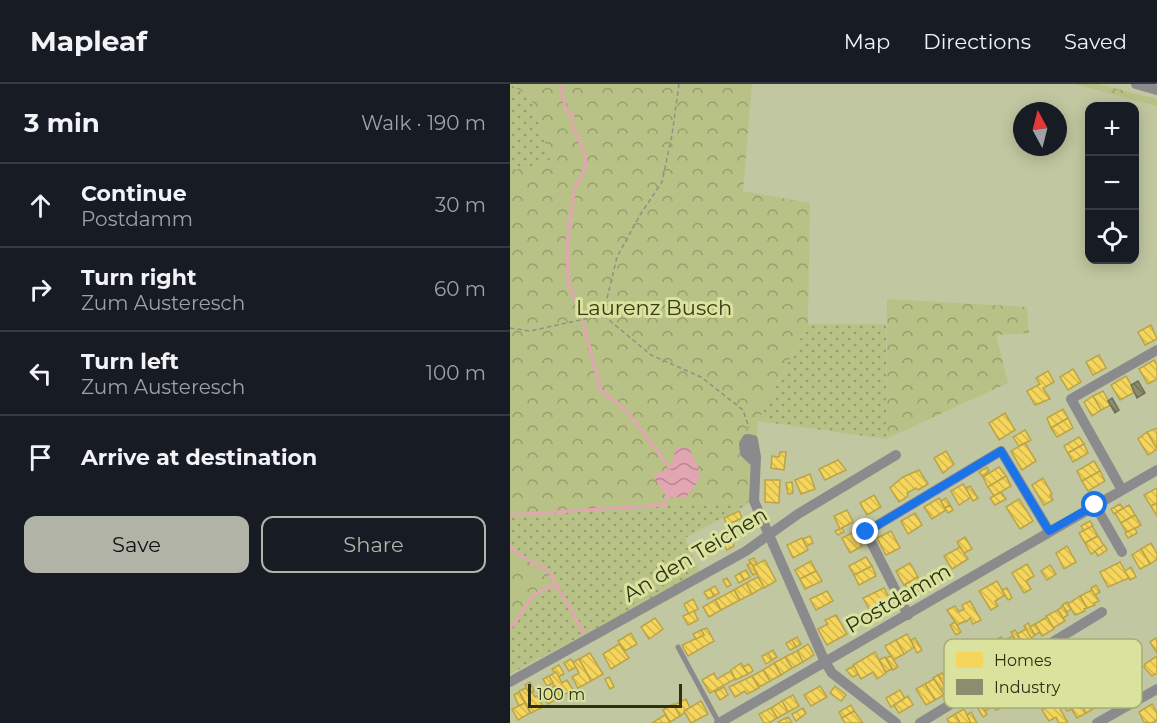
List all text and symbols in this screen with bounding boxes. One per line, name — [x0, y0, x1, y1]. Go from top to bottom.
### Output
text: Mapleaf — [30, 24, 147, 58]
text: Map — [844, 29, 890, 54]
text: Directions — [923, 29, 1031, 54]
text: Saved — [1064, 29, 1127, 54]
north arrow — [1013, 102, 1067, 156]
map controls — [1085, 102, 1139, 264]
button: + — [1085, 102, 1139, 156]
text: 3 min — [24, 107, 100, 139]
text: Walk · 190 m — [361, 111, 486, 135]
button: − — [1085, 156, 1139, 210]
text: Continue — [81, 180, 187, 207]
icon: ahead — [24, 189, 57, 222]
text: 30 m — [435, 193, 486, 217]
text: Postdamm — [81, 207, 193, 231]
button: locate — [1085, 210, 1139, 264]
text: Turn right — [81, 264, 196, 291]
icon: right — [24, 273, 57, 306]
text: 60 m — [434, 277, 486, 301]
text: Zum Austeresch — [81, 291, 245, 315]
park label: Laurenz Busch — [576, 295, 732, 320]
text: Turn left — [81, 348, 179, 375]
icon: left — [24, 357, 57, 390]
text: 100 m — [426, 361, 486, 385]
text: Zum Austeresch — [81, 375, 245, 399]
icon: arrive — [24, 441, 57, 474]
text: Arrive at destination — [81, 444, 317, 471]
route start — [1081, 491, 1107, 517]
street label: An den Teichen — [619, 501, 771, 607]
button: Save — [24, 516, 249, 573]
button: Share — [261, 516, 486, 573]
route end — [852, 518, 878, 544]
street label: Postdamm — [841, 558, 955, 638]
legend — [944, 639, 1142, 708]
text: Homes — [994, 651, 1052, 670]
text: Industry — [994, 678, 1061, 697]
scale bar — [528, 681, 682, 708]
text: 100 m — [537, 685, 585, 704]

